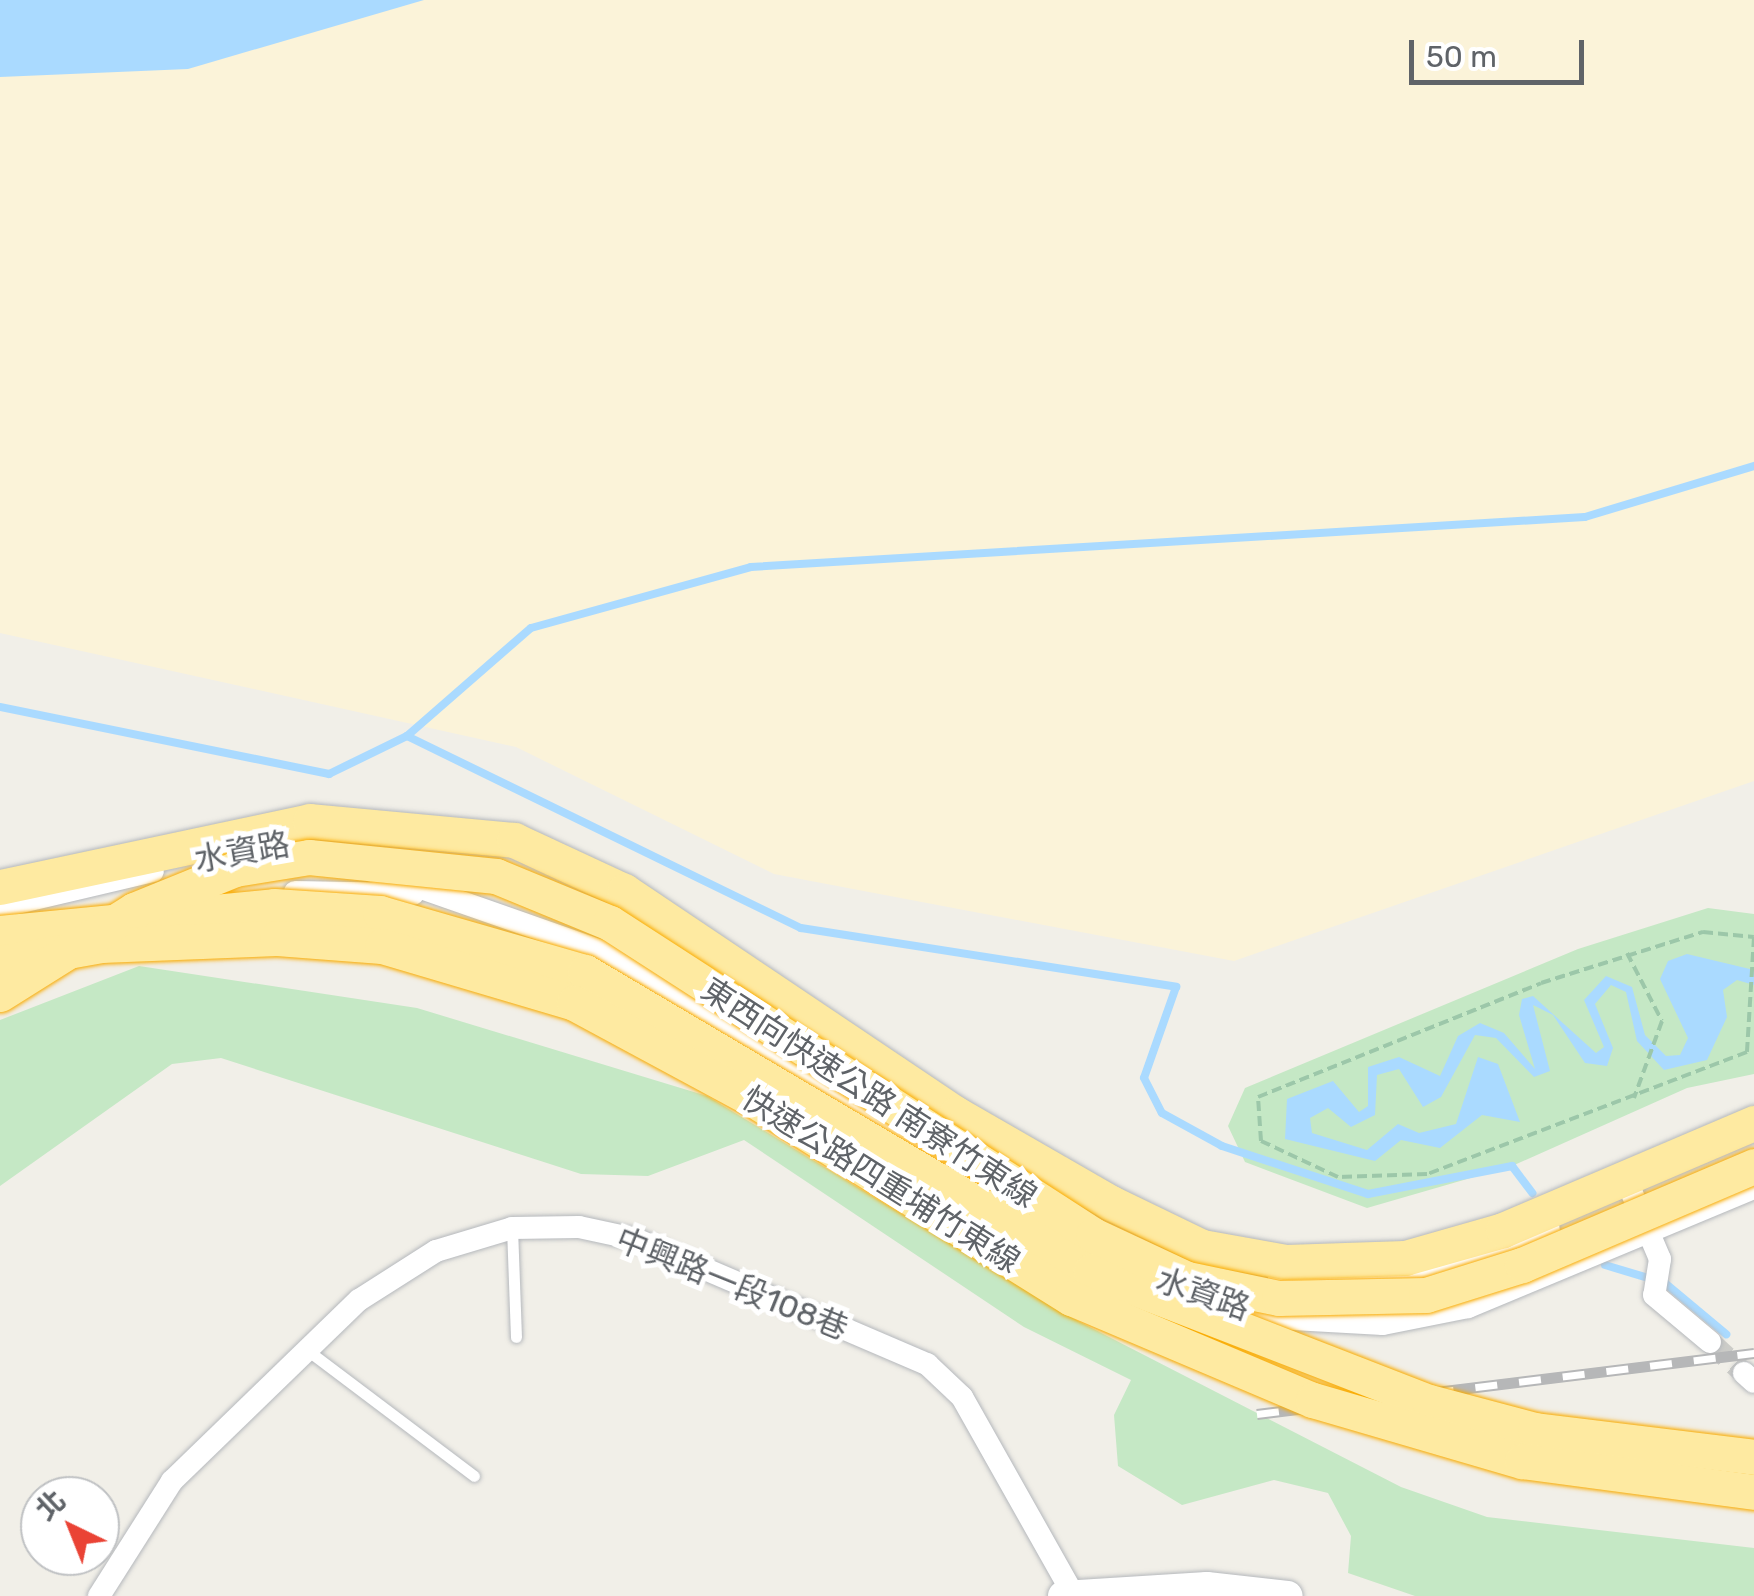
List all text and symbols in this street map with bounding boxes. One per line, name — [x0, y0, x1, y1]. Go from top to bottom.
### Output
scale bar — [1414, 20, 1589, 82]
text: 50 m — [1426, 39, 1497, 75]
street label: 水資路 — [191, 825, 293, 879]
street label: 東西向快速公路 南寮竹東線 — [694, 970, 1044, 1216]
street label: 快速公路四重埔竹東線 — [735, 1079, 1027, 1281]
street label: 中興路一段108巷 — [611, 1220, 853, 1348]
street label: 水資路 — [1151, 1260, 1255, 1328]
north arrow — [20, 1476, 120, 1576]
text: 北 — [29, 1484, 72, 1527]

